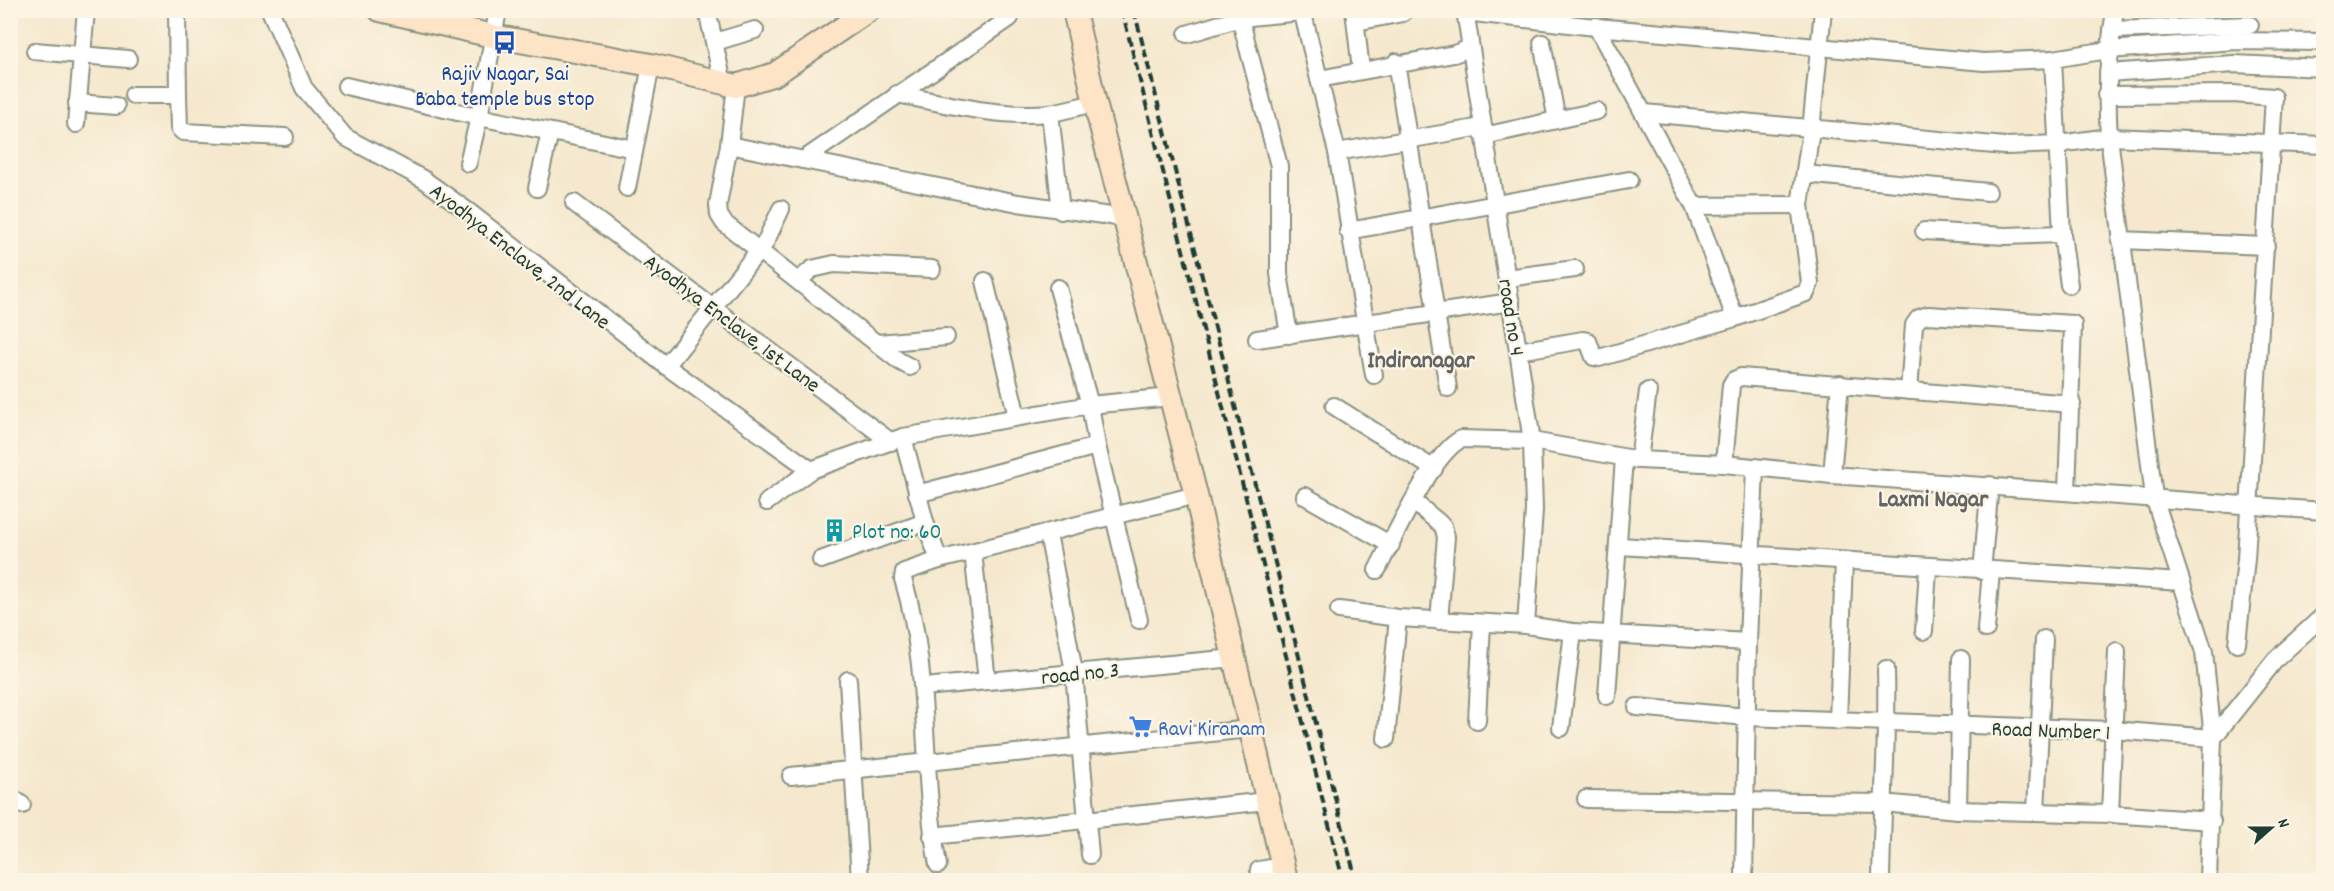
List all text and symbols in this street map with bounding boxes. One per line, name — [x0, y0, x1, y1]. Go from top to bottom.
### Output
bus stop icon: Rajiv Nagar, Sai Baba temple bus stop — [492, 30, 518, 56]
place label: Rajiv Nagar, Sai Baba temple bus stop — [415, 60, 595, 116]
street label: Ayodhya Enclave, 2nd Lane — [422, 177, 616, 338]
street label: Ayodhya Enclave, 1st Lane — [636, 248, 826, 402]
street label: road no 4 — [1488, 277, 1531, 358]
district label: Indiranagar — [1367, 345, 1476, 379]
district label: Laxmi Nagar — [1878, 484, 1989, 518]
building icon: Plot no: 60 — [821, 517, 847, 543]
place label: Plot no: 60 — [852, 518, 942, 549]
street label: road no 3 — [1040, 656, 1121, 695]
supermarket icon: Ravi Kiranam — [1127, 714, 1153, 740]
place label: Ravi Kiranam — [1158, 715, 1266, 746]
street label: Road Number 1 — [1991, 715, 2111, 750]
north arrow — [2241, 798, 2301, 858]
text: N — [2271, 816, 2295, 831]

